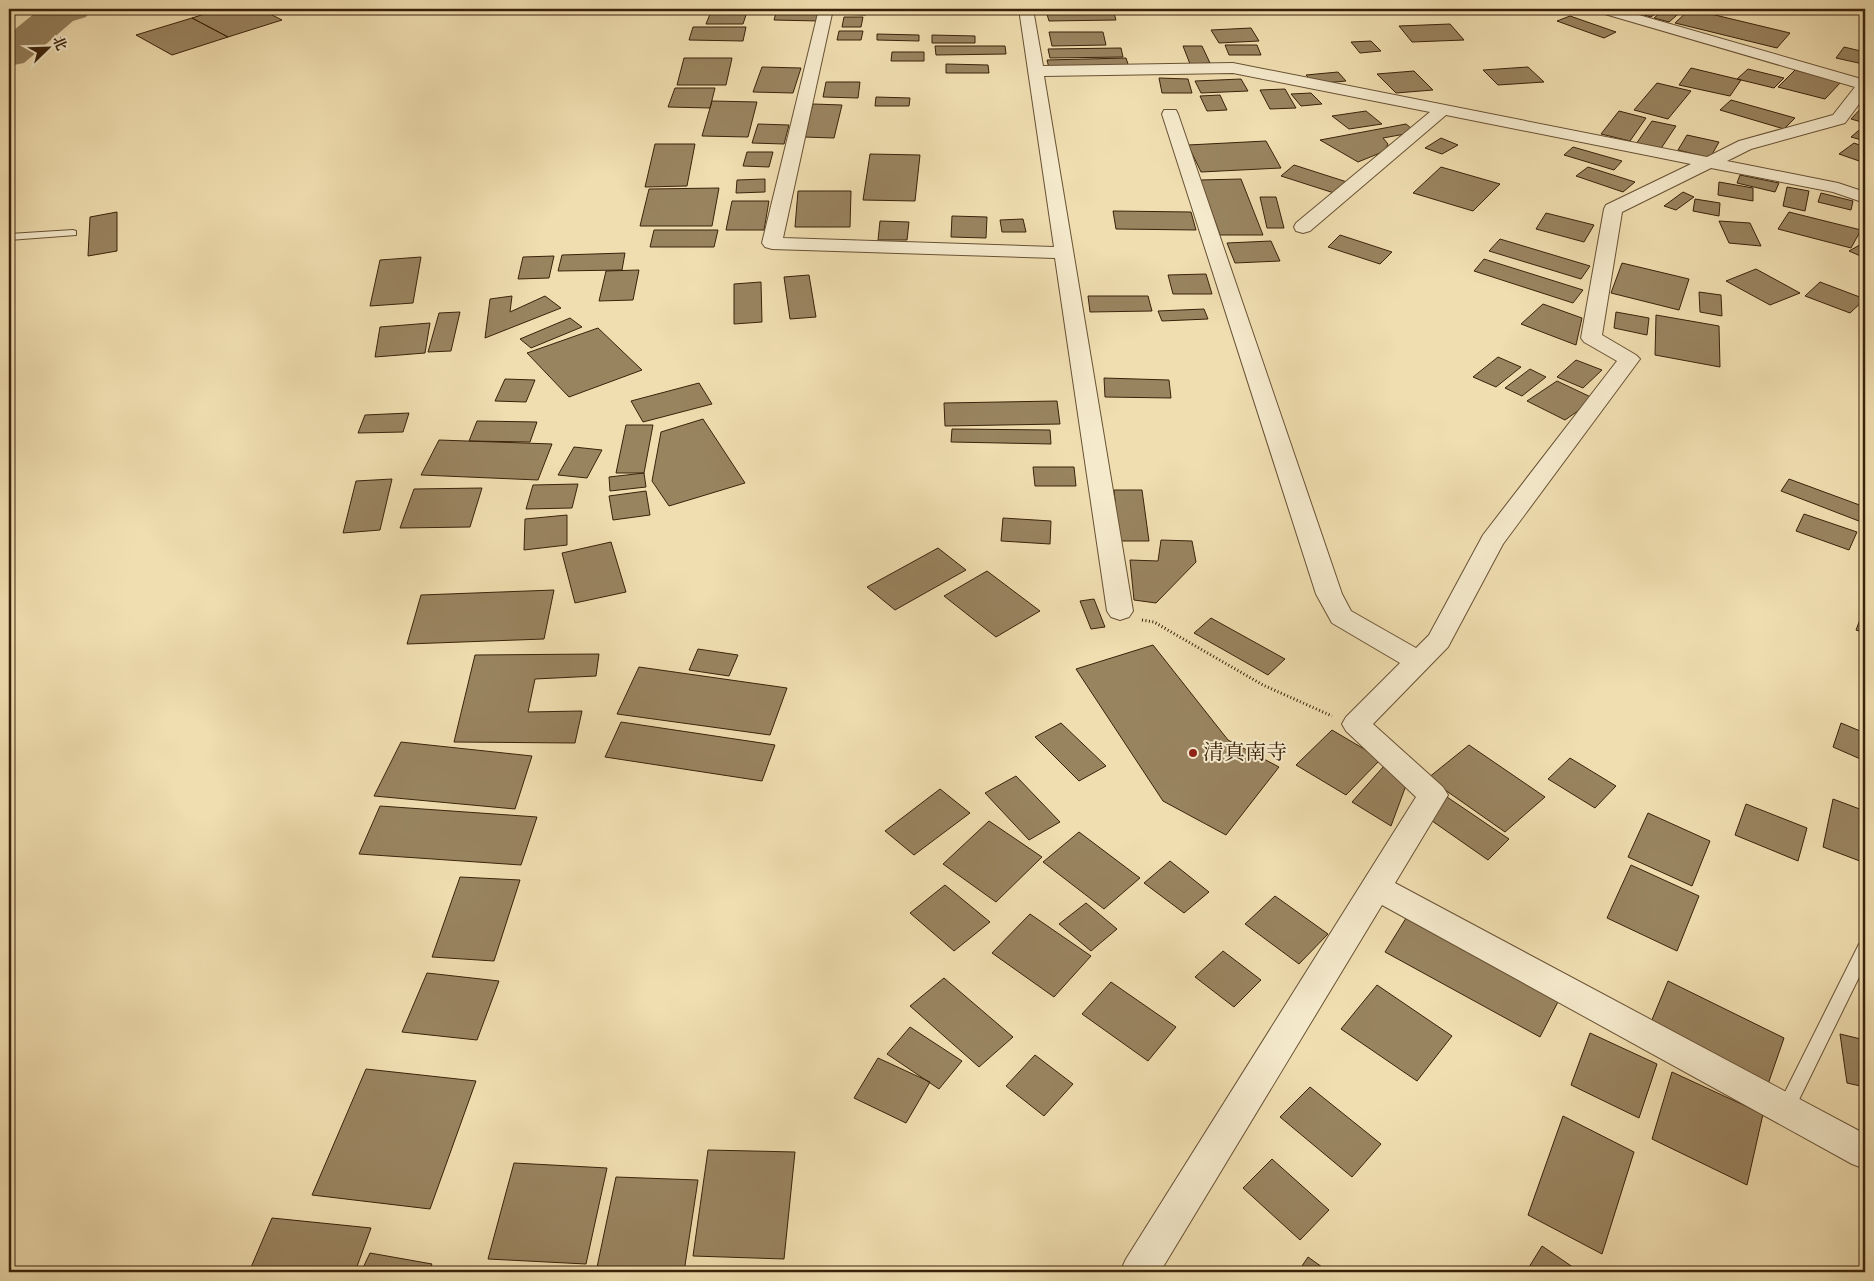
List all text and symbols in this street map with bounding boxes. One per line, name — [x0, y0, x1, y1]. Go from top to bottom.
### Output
north arrow — [22, 22, 72, 72]
text: 北 — [48, 33, 70, 53]
place label: 清真南寺 — [1203, 740, 1287, 766]
marker: 清真南寺 — [1187, 747, 1199, 759]

